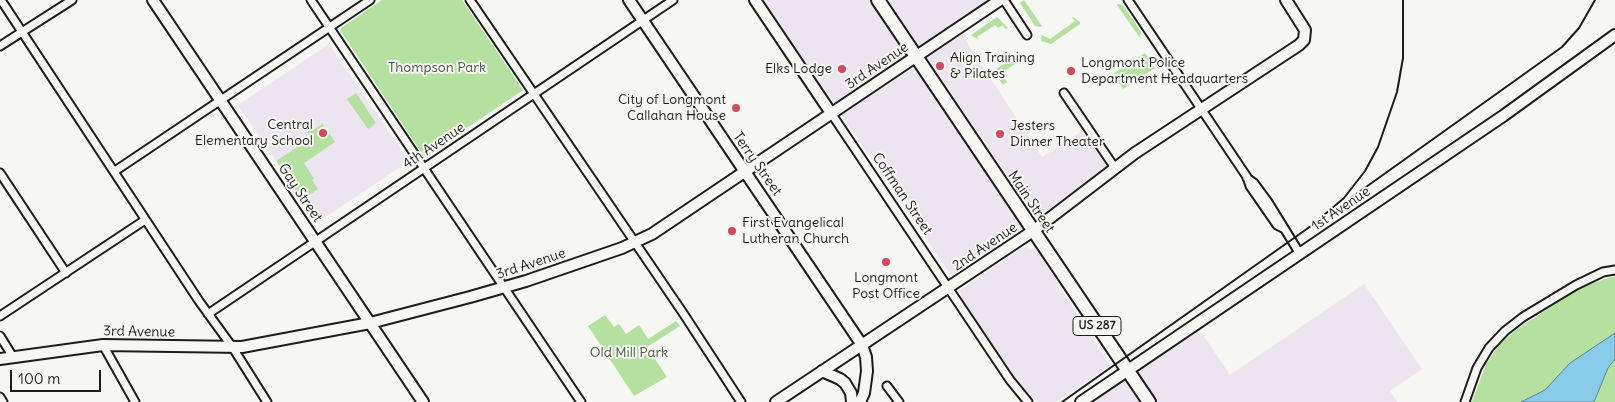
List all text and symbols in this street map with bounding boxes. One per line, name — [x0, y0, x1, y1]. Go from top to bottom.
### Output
street label: 3rd Avenue — [842, 39, 912, 93]
place label: Align Training & Pilates — [950, 50, 1035, 82]
place label: Longmont Police Department Headquarters — [1081, 55, 1248, 88]
park label: Thompson Park — [388, 60, 486, 76]
marker: Align Training & Pilates — [934, 60, 946, 72]
place label: Elks Lodge — [765, 61, 832, 77]
marker: Elks Lodge — [836, 63, 848, 75]
marker: Longmont Police Department Headquarters — [1065, 65, 1077, 77]
place label: City of Longmont Callahan House — [618, 92, 726, 124]
marker: City of Longmont Callahan House — [730, 102, 742, 114]
place label: Central Elementary School — [195, 117, 313, 150]
place label: Jesters Dinner Theater — [1010, 118, 1105, 150]
street label: 4th Avenue — [400, 119, 468, 173]
marker: Central Elementary School — [317, 127, 329, 139]
marker: Jesters Dinner Theater — [994, 128, 1006, 140]
street label: Terry Street — [729, 129, 785, 199]
street label: Coffman Street — [868, 150, 936, 238]
street label: Gay Street — [274, 161, 326, 225]
street label: Main Street — [1004, 168, 1058, 236]
street label: 1st Avenue — [1309, 183, 1373, 235]
place label: First Evangelical Lutheran Church — [742, 215, 849, 248]
street label: 2nd Avenue — [950, 219, 1020, 275]
marker: First Evangelical Lutheran Church — [726, 225, 738, 237]
street label: 3rd Avenue — [494, 245, 568, 283]
marker: Longmont Post Office — [880, 256, 892, 268]
place label: Longmont Post Office — [852, 270, 920, 302]
road number: US 287 — [1073, 316, 1121, 336]
street label: 3rd Avenue — [103, 323, 175, 341]
park label: Old Mill Park — [590, 345, 668, 361]
scale bar — [12, 360, 104, 392]
text: 100 m — [18, 369, 60, 388]

